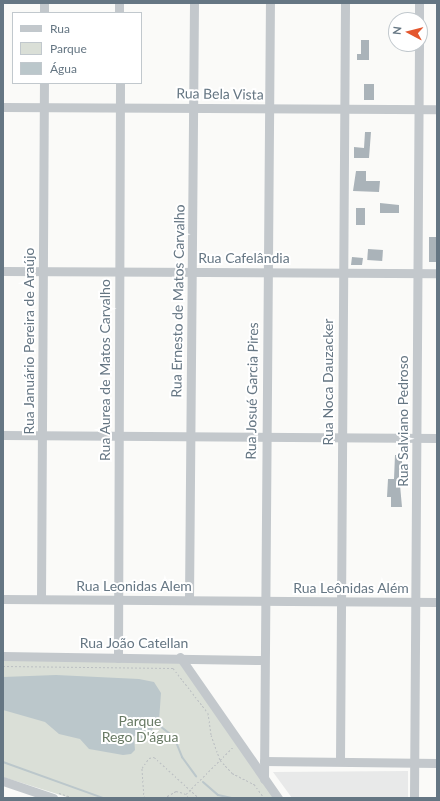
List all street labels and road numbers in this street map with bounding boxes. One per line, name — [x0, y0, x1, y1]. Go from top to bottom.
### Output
street label: Rua Bela Vista — [176, 85, 264, 103]
street label: Rua Ernesto de Matos Carvalho — [168, 204, 188, 398]
street label: Rua Januário Pereira de Araújo — [21, 247, 37, 435]
street label: Rua Cafelândia — [198, 250, 290, 266]
street label: Rua Aurea de Matos Carvalho — [97, 279, 113, 461]
street label: Rua Noca Dauzacker — [320, 319, 336, 445]
street label: Rua Josué Garcia Pires — [242, 322, 262, 460]
street label: Rua Salviano Pedroso — [395, 355, 411, 487]
street label: Rua Leonidas Alem — [76, 578, 192, 594]
street label: Rua Leônidas Além — [293, 580, 409, 596]
street label: Rua João Catellan — [80, 635, 188, 651]

